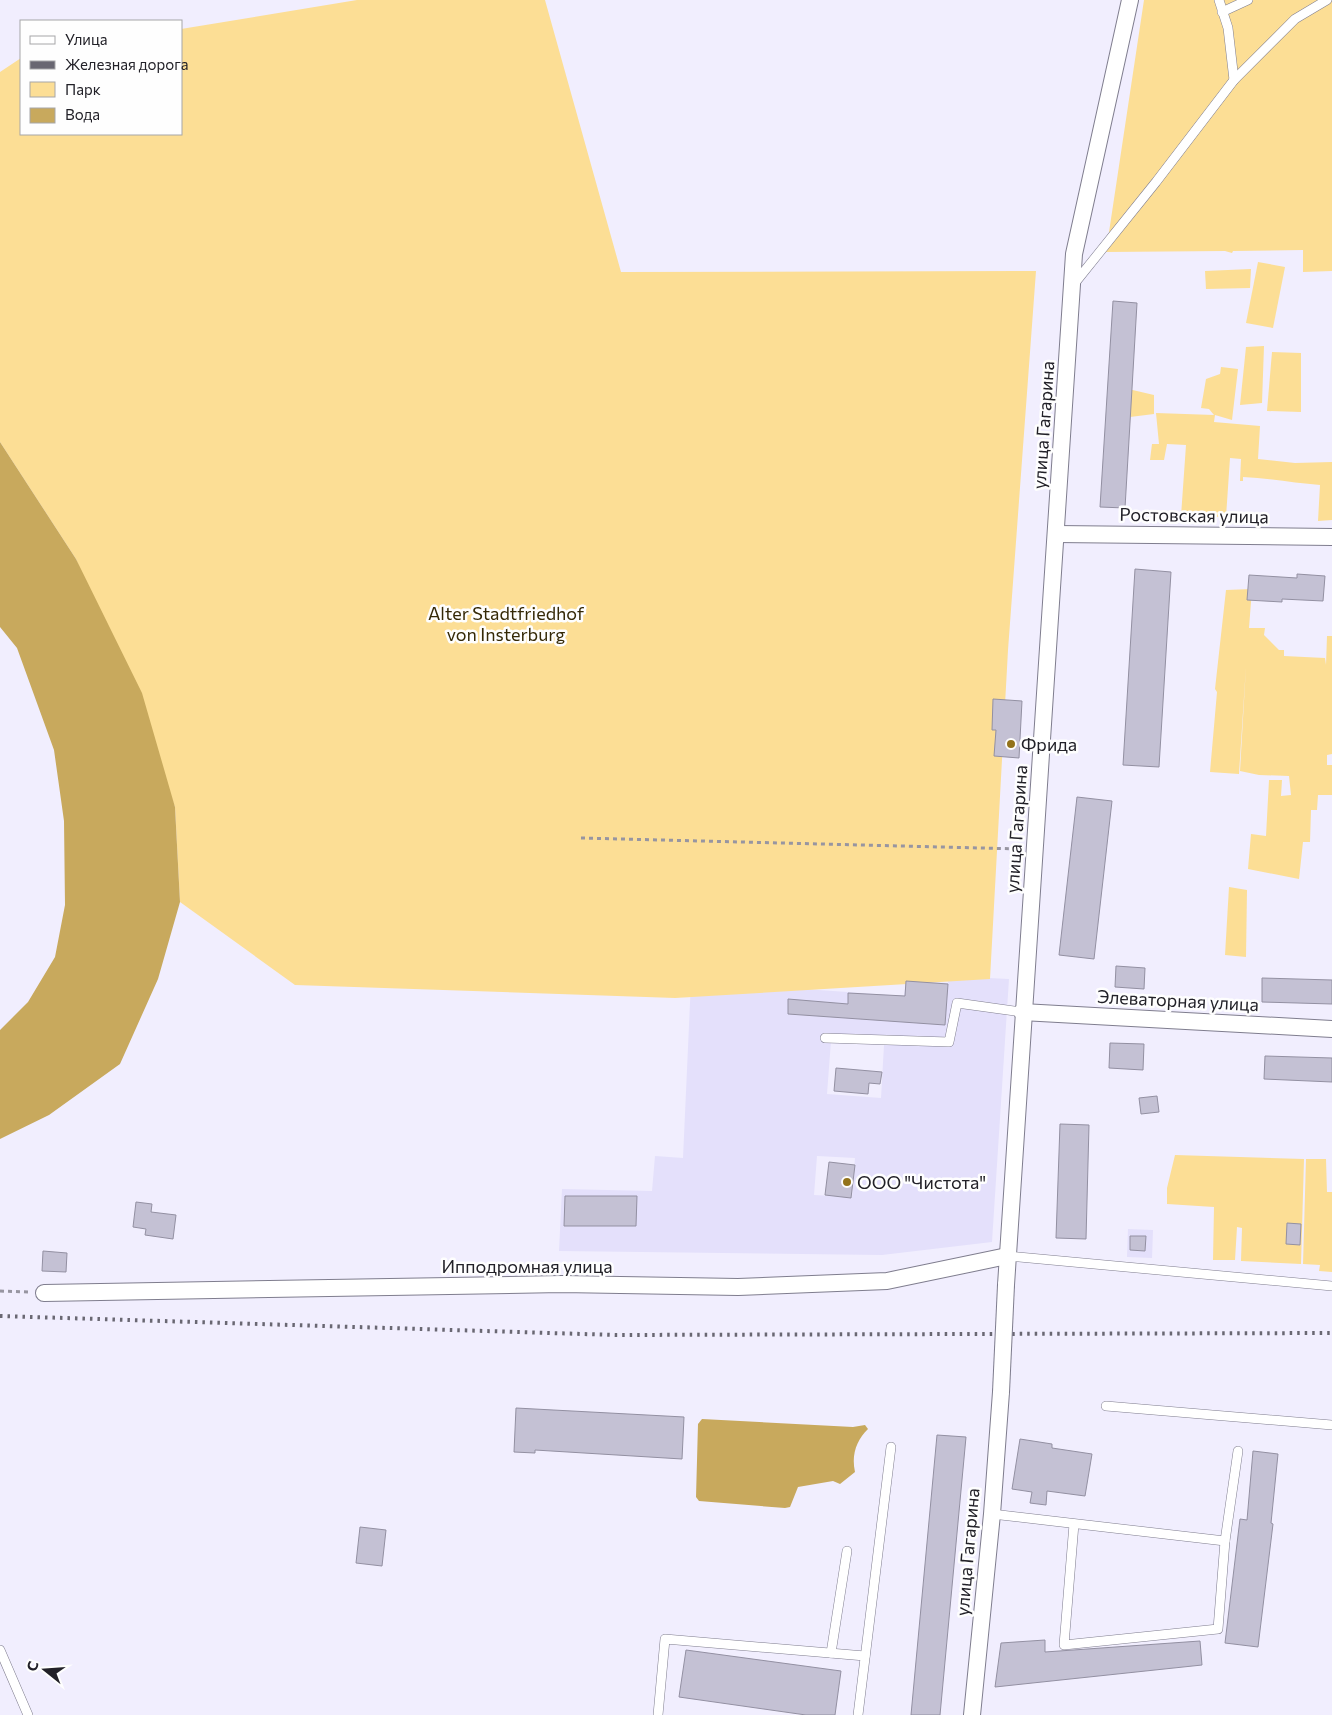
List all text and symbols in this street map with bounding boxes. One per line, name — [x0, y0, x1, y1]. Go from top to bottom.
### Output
legend — [20, 20, 182, 135]
text: Улица — [65, 30, 107, 48]
text: Железная дорога — [65, 55, 189, 73]
text: Парк — [65, 80, 101, 98]
text: Вода — [65, 105, 100, 123]
street label: улица Гагарина — [1028, 360, 1058, 490]
street label: Ростовская улица — [1119, 503, 1269, 527]
park label: Alter Stadtfriedhof von Insterburg — [428, 602, 585, 645]
place label: Фрида — [1021, 733, 1077, 755]
marker: Фрида — [1005, 738, 1017, 750]
street label: улица Гагарина — [1001, 764, 1031, 894]
street label: Элеваторная улица — [1096, 985, 1260, 1015]
place label: ООО "Чистота" — [857, 1171, 986, 1193]
marker: ООО "Чистота" — [841, 1176, 853, 1188]
street label: Ипподромная улица — [441, 1255, 613, 1277]
street label: улица Гагарина — [950, 1487, 984, 1617]
north arrow — [20, 1645, 70, 1695]
text: С — [23, 1659, 42, 1673]

